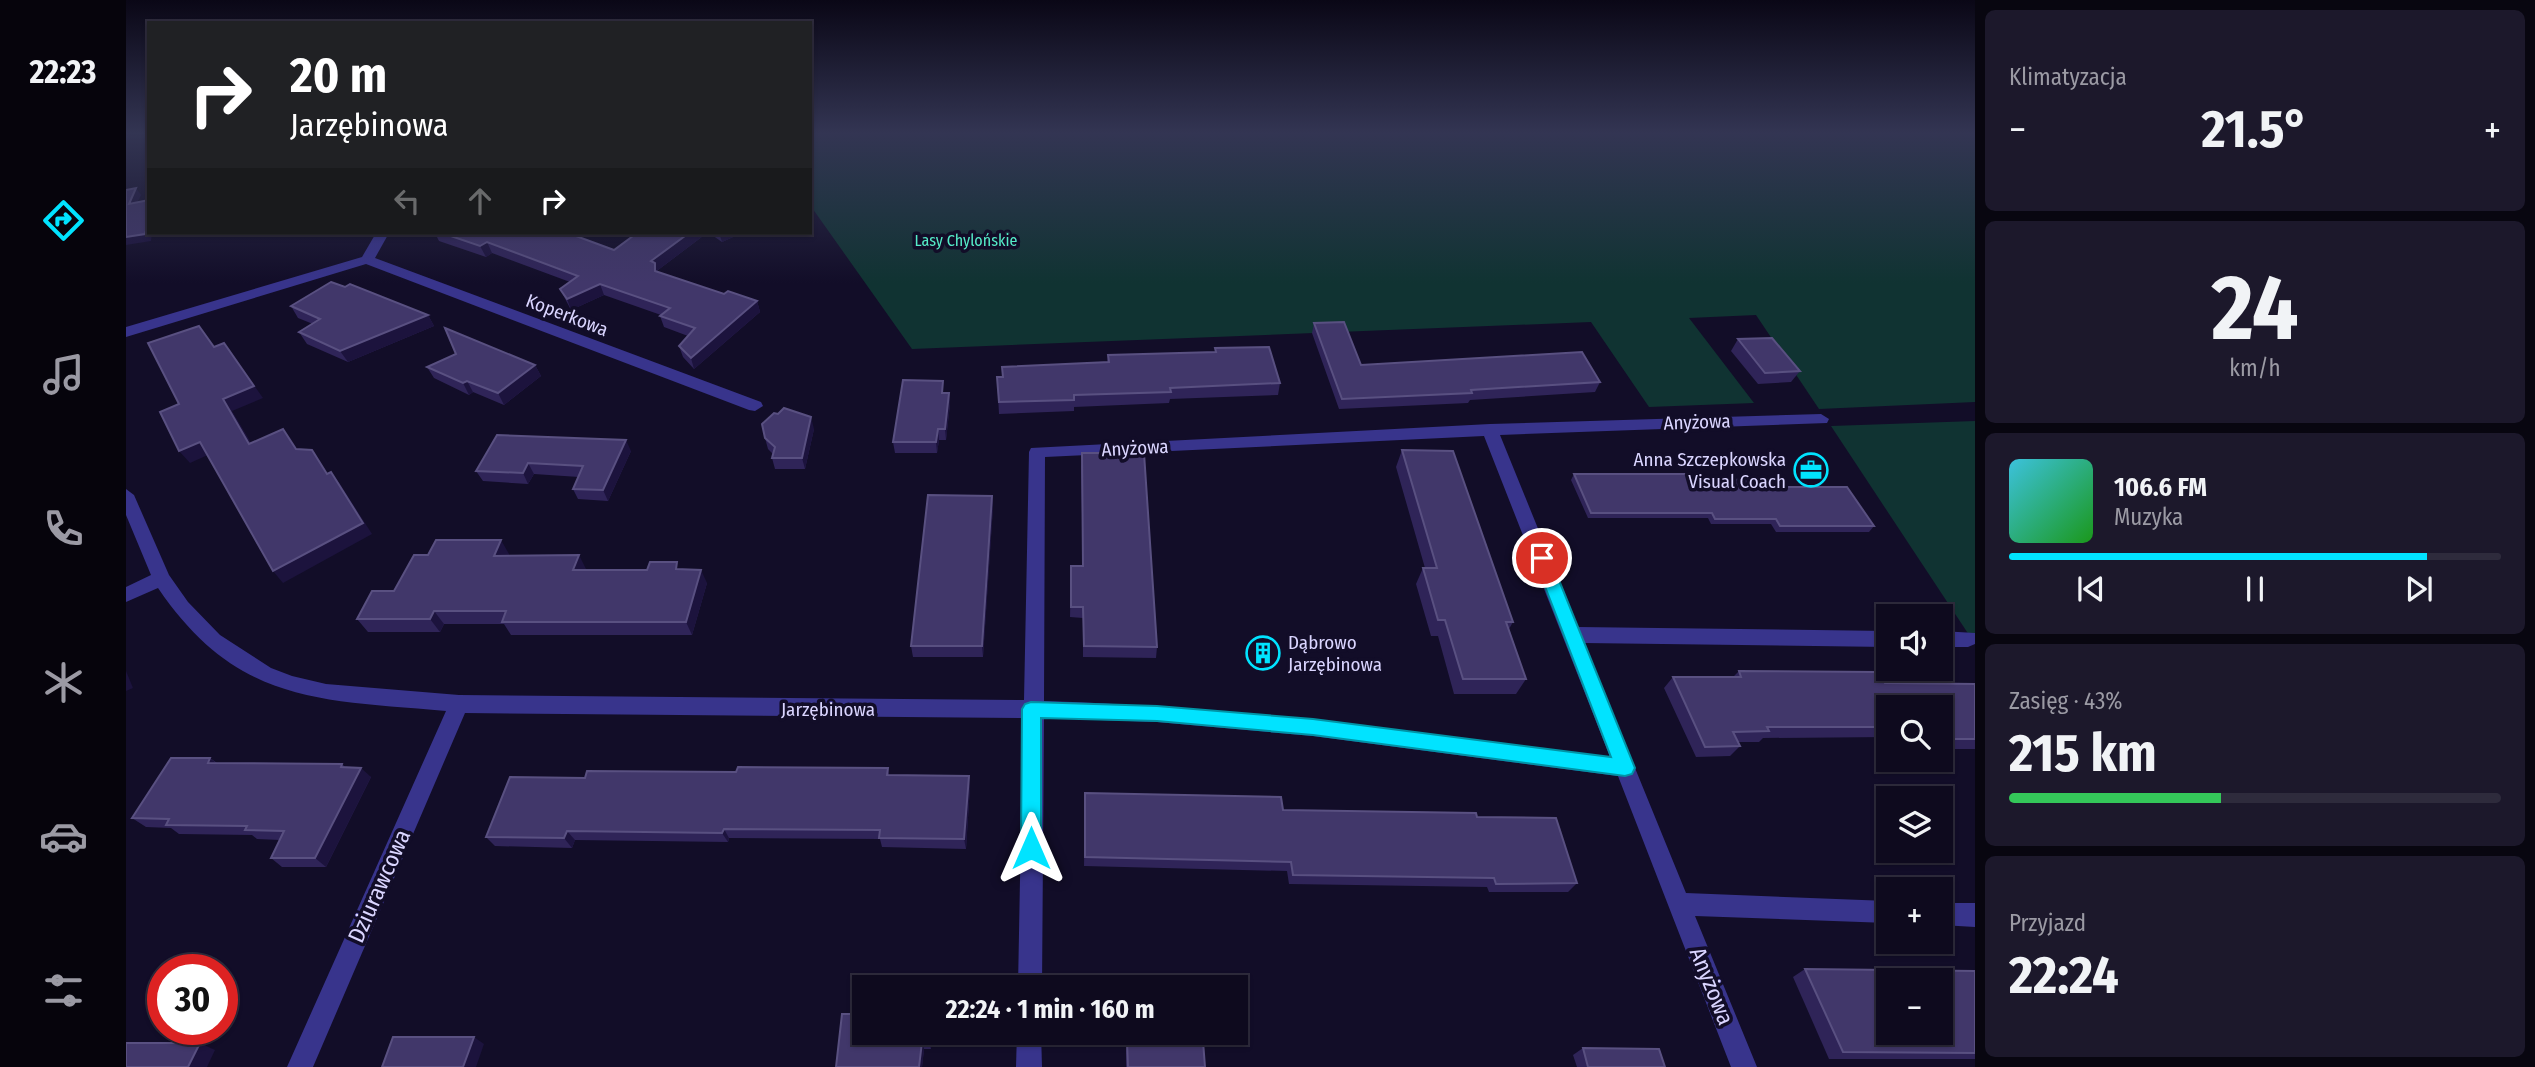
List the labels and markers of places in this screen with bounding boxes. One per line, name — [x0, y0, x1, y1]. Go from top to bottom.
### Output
place label: Anna Szczepkowska Visual Coach — [1633, 448, 1786, 493]
office icon: Anna Szczepkowska Visual Coach — [1792, 451, 1830, 489]
pin — [1512, 528, 1572, 588]
place label: Dąbrowo Jarzębinowa — [1288, 631, 1382, 676]
building icon: Dąbrowo Jarzębinowa — [1244, 634, 1282, 672]

